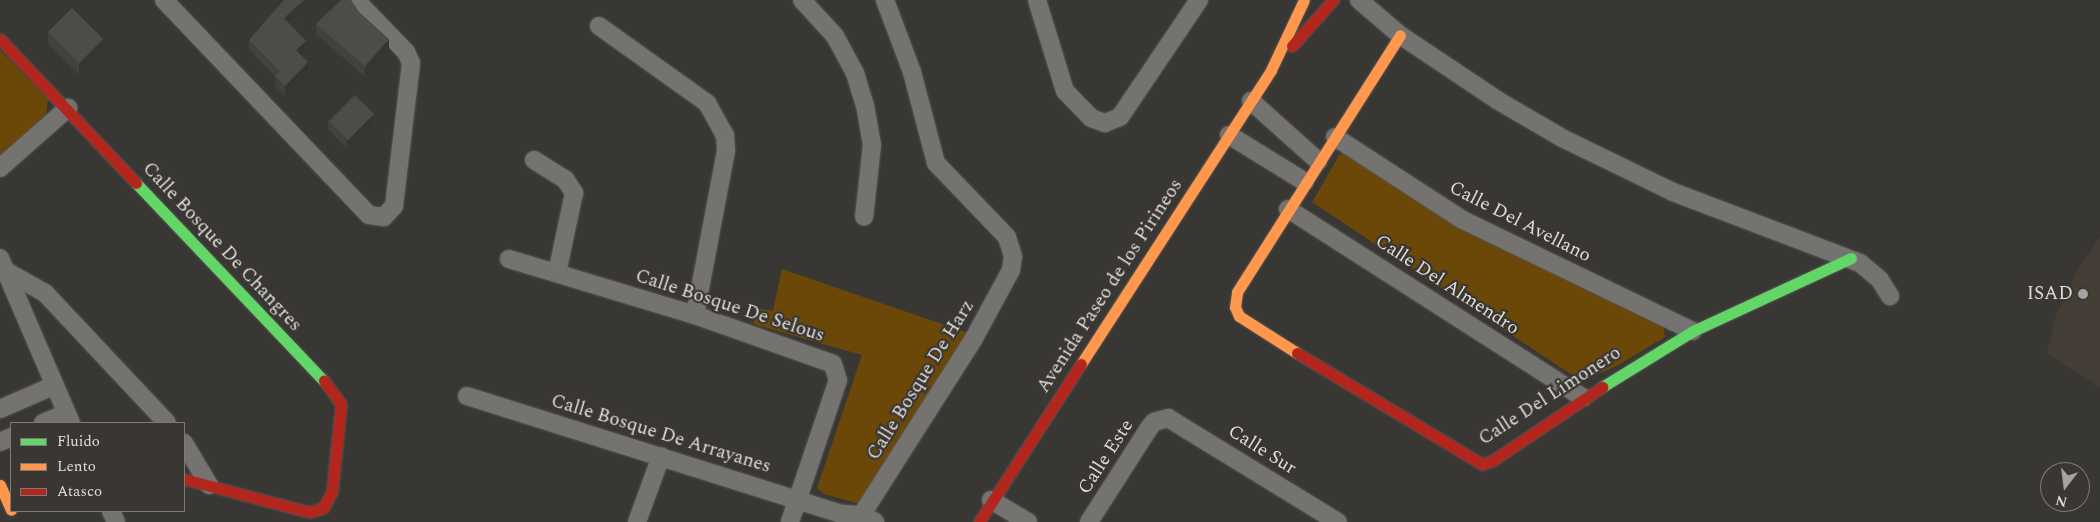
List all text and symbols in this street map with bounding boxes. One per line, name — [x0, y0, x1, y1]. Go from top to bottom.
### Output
street label: Calle Bosque De Changres — [138, 158, 306, 336]
street label: Avenida Paseo de los Pirineos — [1032, 175, 1188, 397]
street label: Calle Del Avellano — [1445, 176, 1595, 268]
street label: Calle Del Almendro — [1371, 230, 1523, 340]
street label: Calle Bosque De Selous — [633, 265, 827, 347]
place label: ISAD — [2027, 283, 2073, 305]
marker: ISAD — [2077, 288, 2089, 300]
street label: Calle Bosque De Harz — [862, 296, 980, 464]
street label: Calle Del Limonero — [1475, 342, 1625, 450]
street label: Calle Bosque De Arrayanes — [548, 390, 774, 478]
street label: Calle Este — [1073, 415, 1139, 499]
street label: Calle Sur — [1224, 420, 1300, 480]
legend — [10, 422, 185, 512]
text: Fluido — [57, 430, 100, 453]
text: Lento — [57, 455, 96, 478]
north arrow — [2040, 462, 2090, 512]
text: Atasco — [57, 480, 102, 503]
text: N — [2053, 489, 2069, 513]

